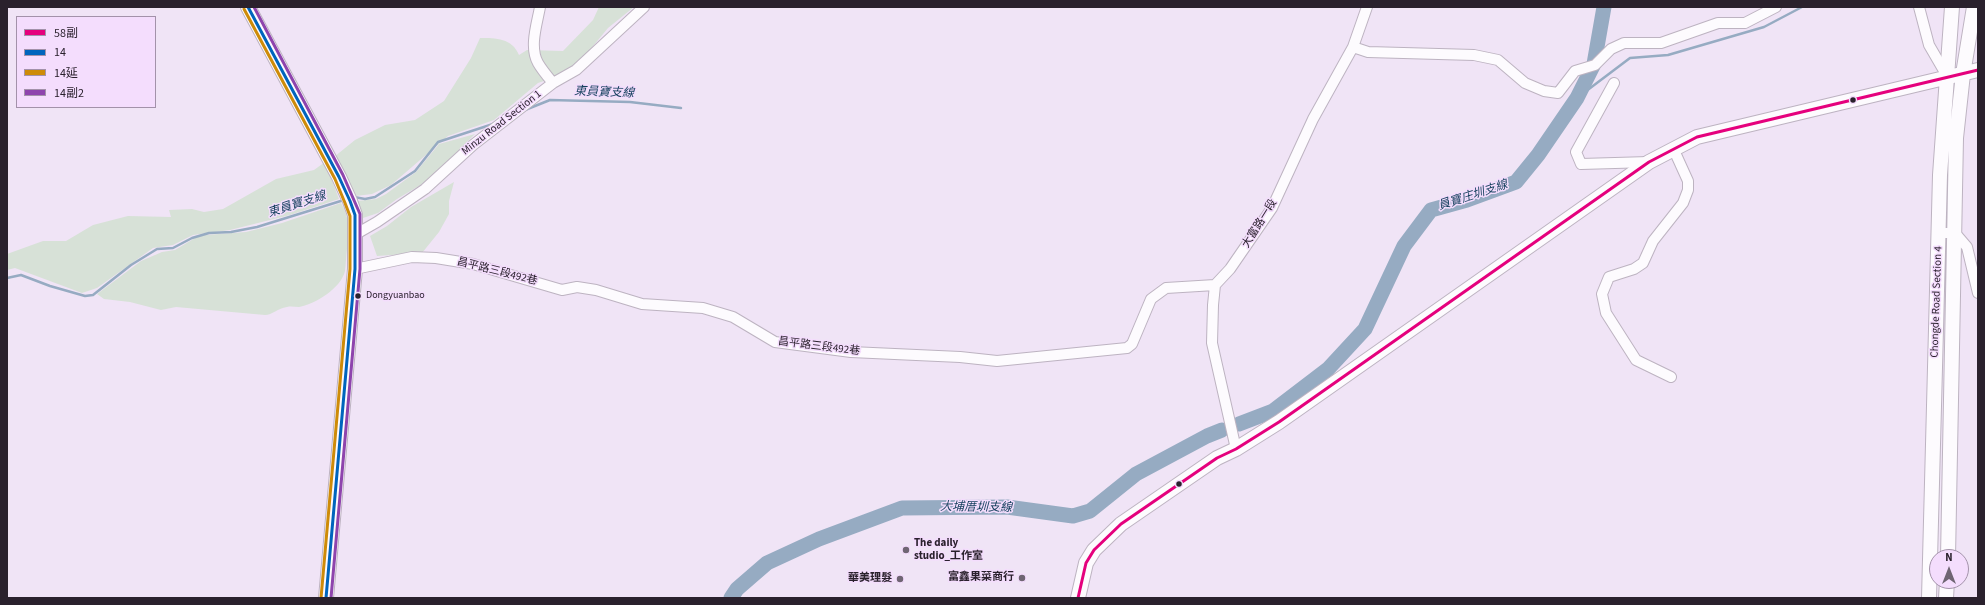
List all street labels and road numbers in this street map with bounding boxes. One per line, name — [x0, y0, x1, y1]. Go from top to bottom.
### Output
street label: Minzu Road Section 1 — [459, 88, 545, 158]
street label: 大富路一段 — [1240, 197, 1280, 251]
street label: Chongde Road Section 4 — [1928, 246, 1946, 358]
street label: 昌平路三段492巷 — [455, 256, 539, 288]
street label: 昌平路三段492巷 — [777, 335, 861, 359]

